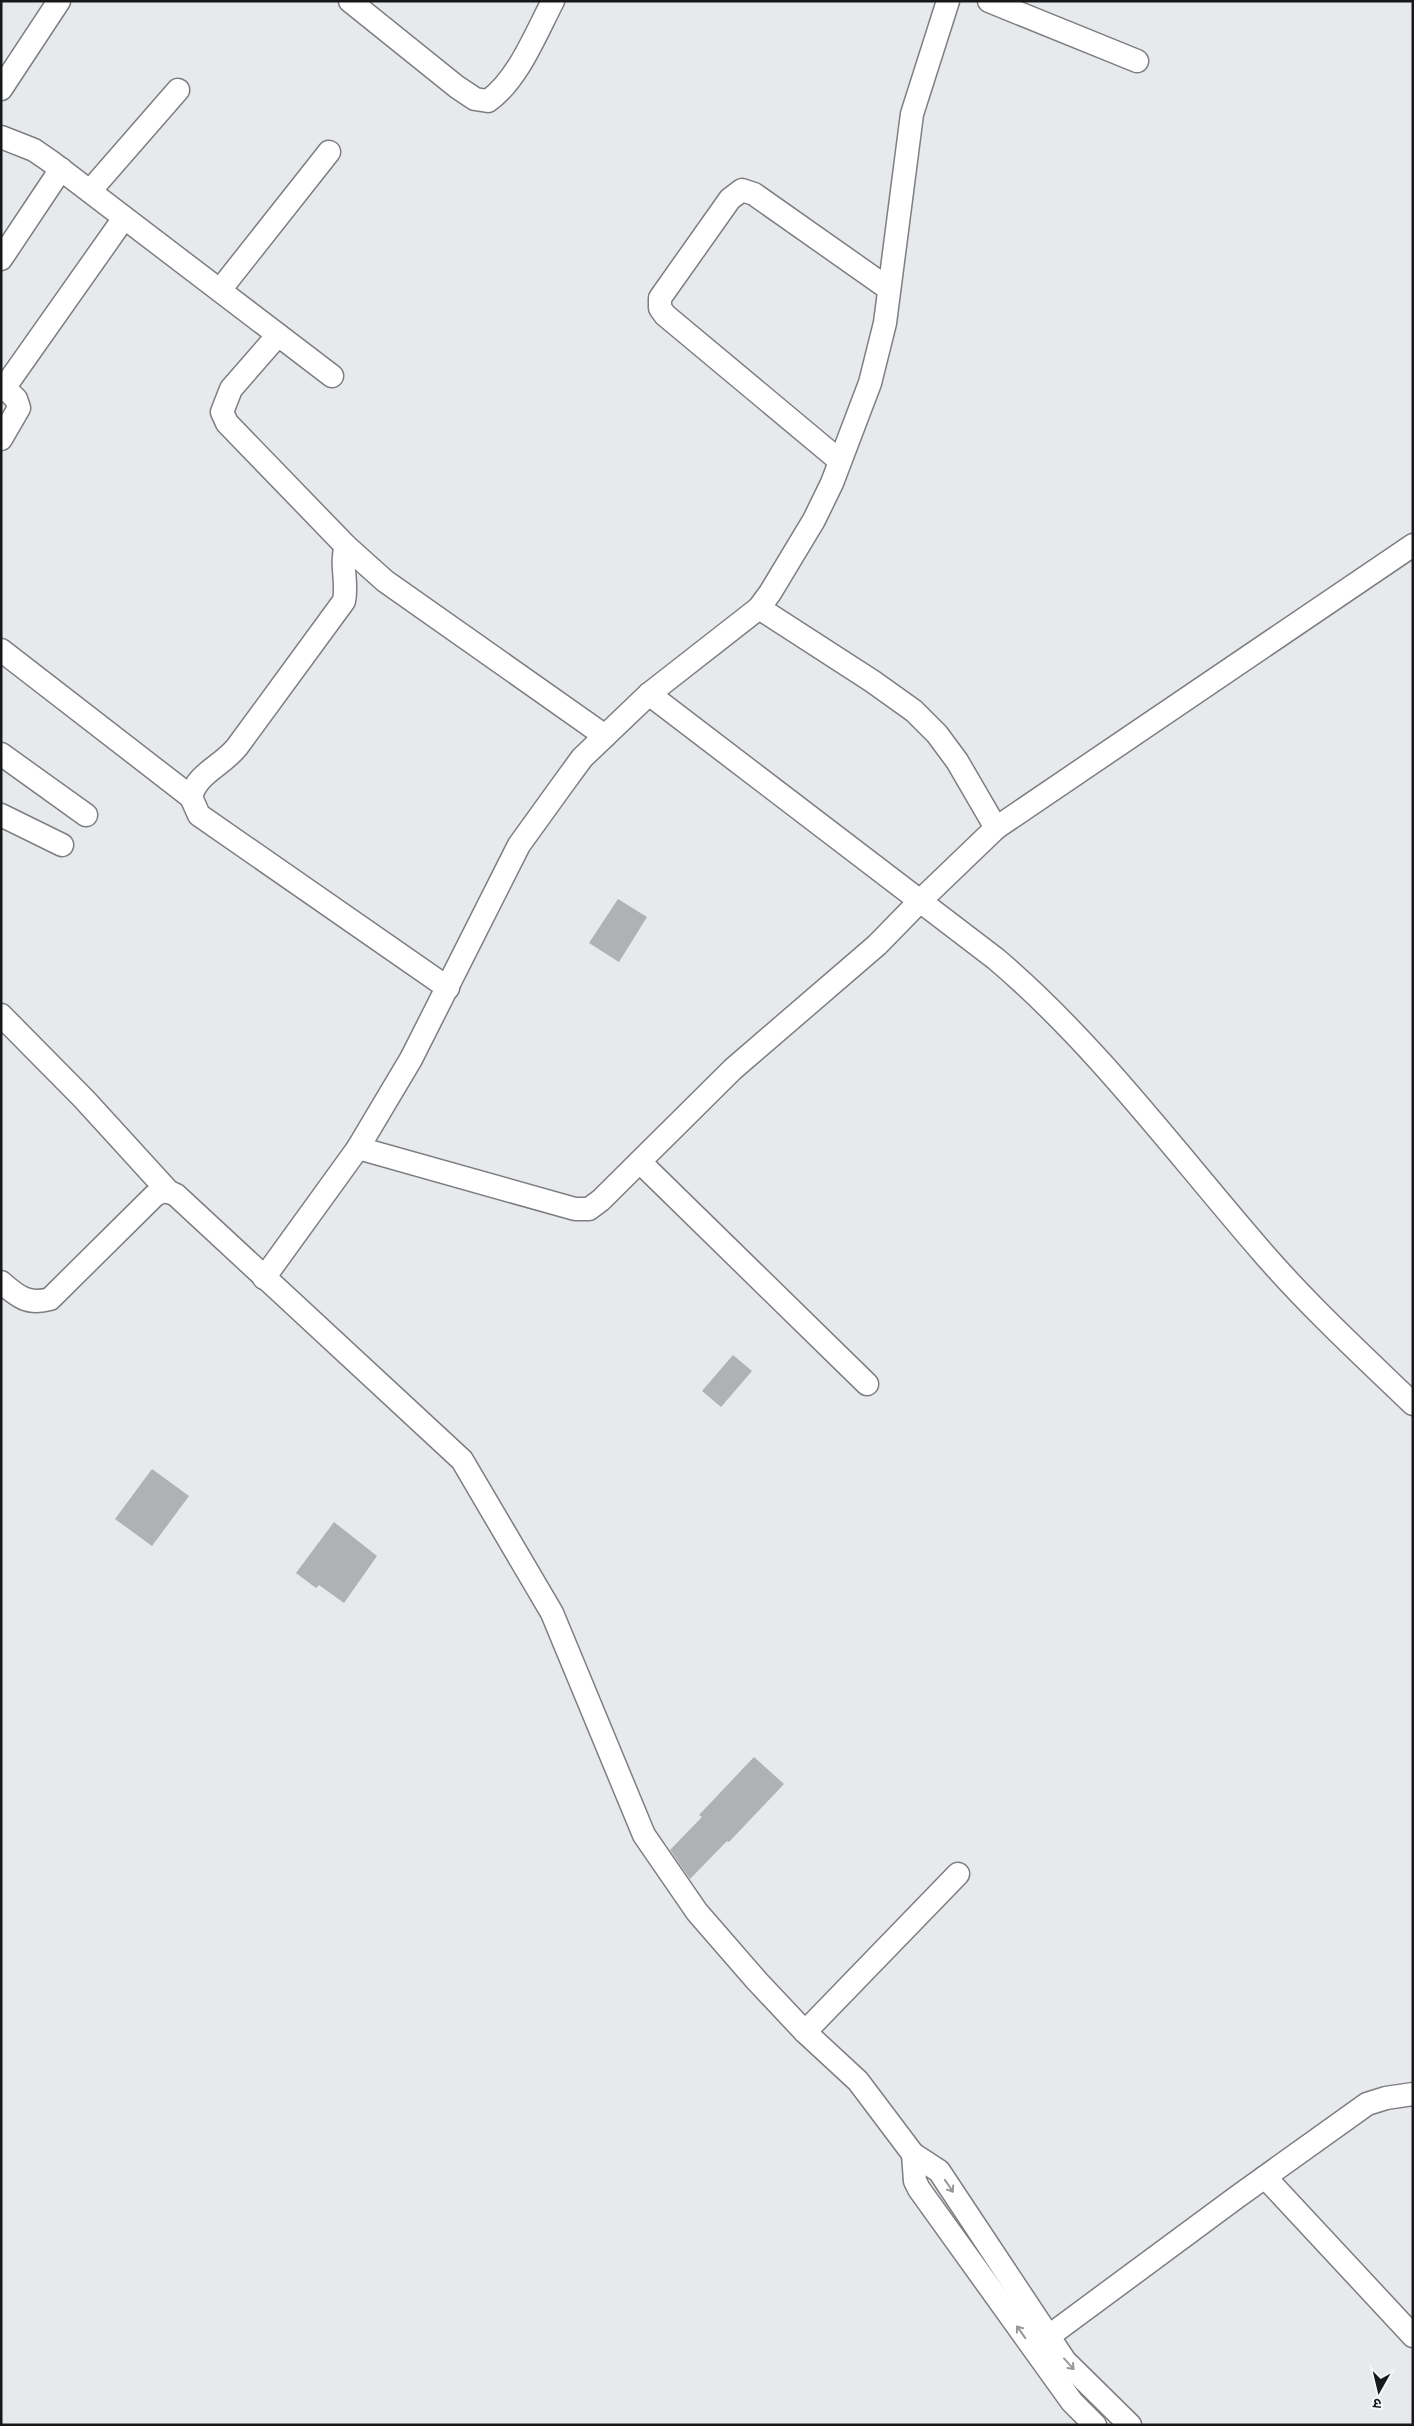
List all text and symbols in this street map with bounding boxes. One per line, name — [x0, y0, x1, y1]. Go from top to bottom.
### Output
one-way arrow — [944, 2178, 954, 2192]
one-way arrow — [1016, 2325, 1026, 2339]
one-way arrow — [1063, 2357, 1075, 2370]
north arrow — [1354, 2366, 1404, 2416]
text: उ — [1371, 2395, 1382, 2413]

